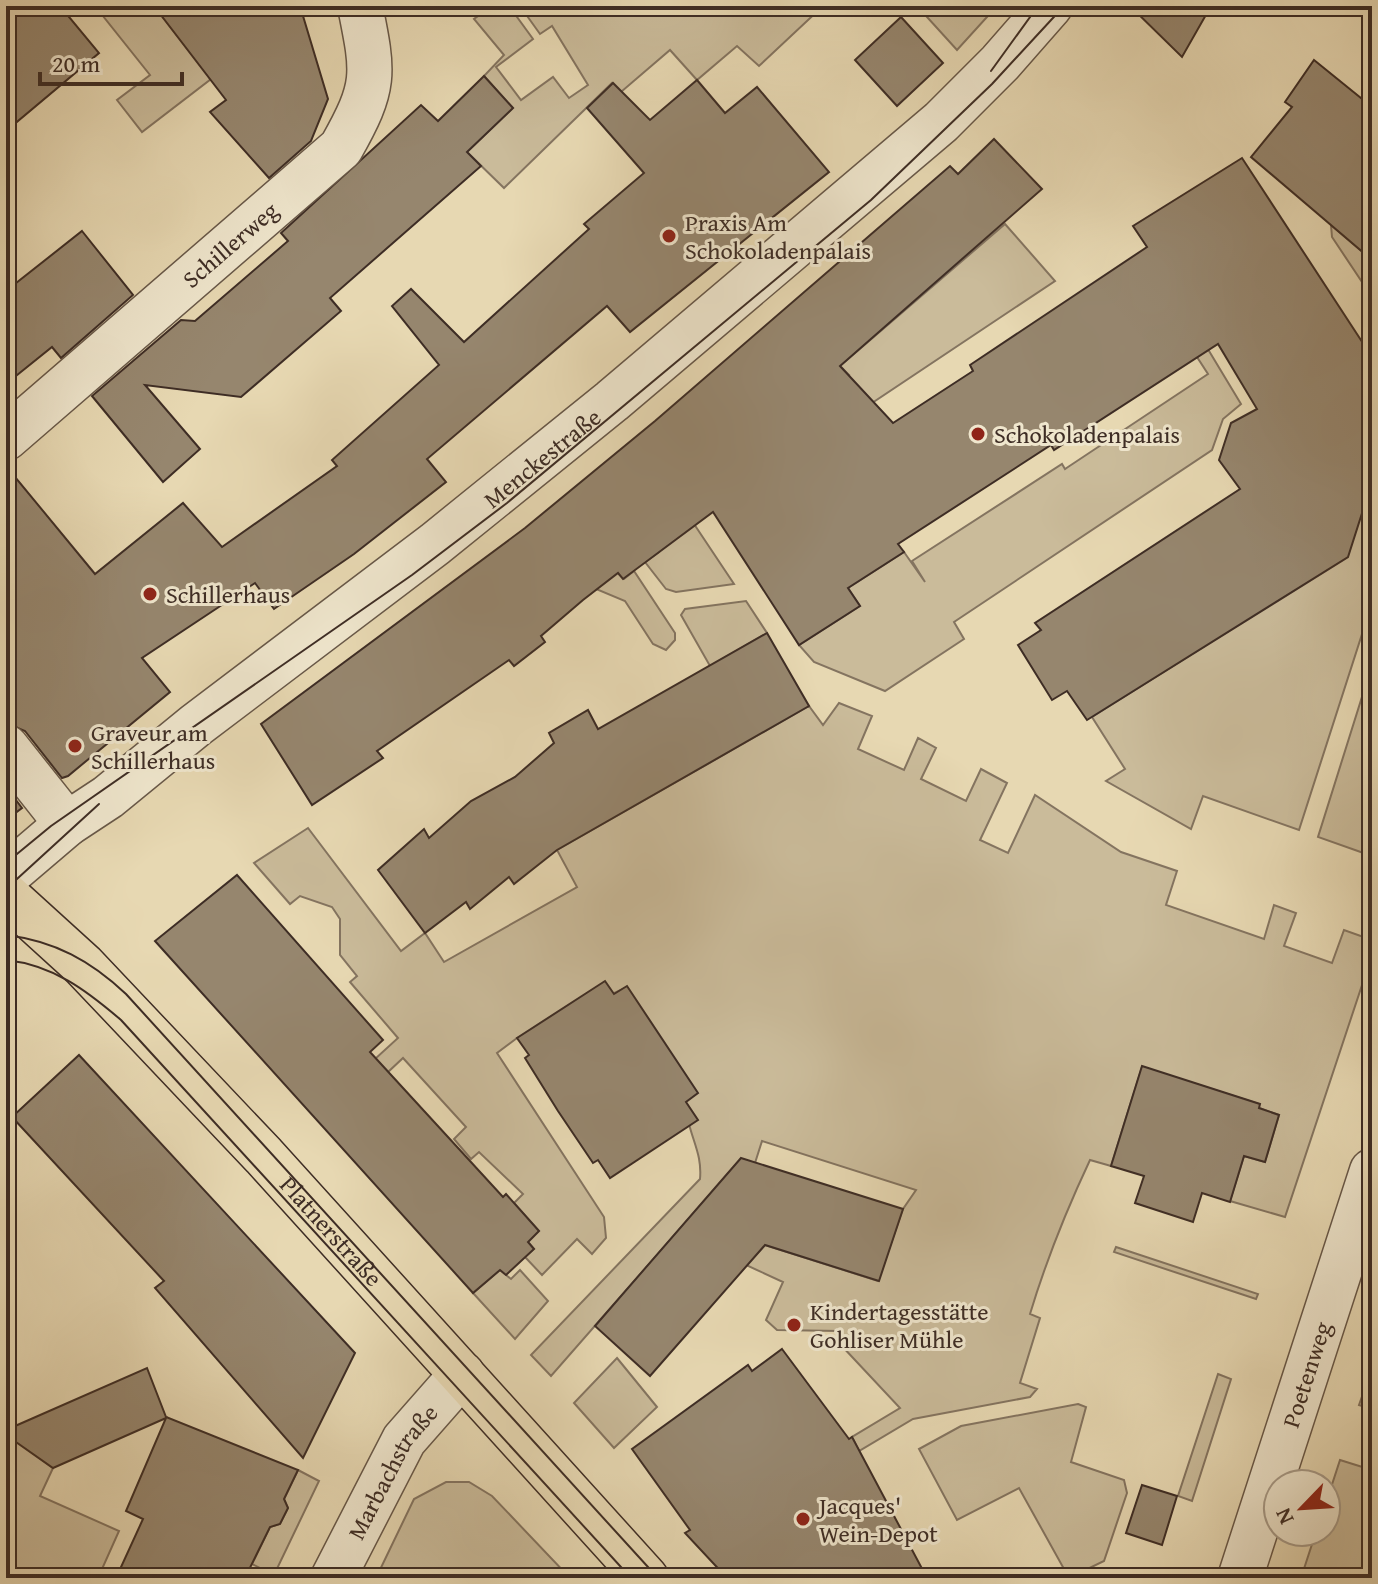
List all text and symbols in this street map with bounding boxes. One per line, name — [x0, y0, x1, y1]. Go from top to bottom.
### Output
scale bar — [40, 36, 182, 86]
text: 20 m — [52, 46, 100, 81]
street label: Schillerweg — [174, 193, 285, 296]
place label: Praxis Am Schokoladenpalais — [685, 205, 871, 268]
marker: Praxis Am Schokoladenpalais — [660, 227, 678, 245]
street label: Menckestraße — [476, 399, 608, 516]
place label: Schokoladenpalais — [994, 417, 1180, 452]
marker: Schokoladenpalais — [969, 425, 987, 443]
place label: Schillerhaus — [166, 577, 290, 612]
marker: Schillerhaus — [141, 585, 159, 603]
place label: Graveur am Schillerhaus — [91, 715, 215, 778]
marker: Graveur am Schillerhaus — [66, 737, 84, 755]
street label: Platnerstraße — [272, 1168, 391, 1294]
place label: Kindertagesstätte Gohliser Mühle — [810, 1294, 988, 1357]
marker: Kindertagesstätte Gohliser Mühle — [785, 1316, 803, 1334]
street label: Poetenweg — [1272, 1317, 1340, 1432]
street label: Marbachstraße — [338, 1396, 446, 1545]
north arrow — [1262, 1468, 1342, 1548]
place label: Jacques' Wein-Depot — [816, 1488, 938, 1551]
text: N — [1266, 1503, 1301, 1530]
marker: Jacques' Wein-Depot — [794, 1510, 812, 1528]

